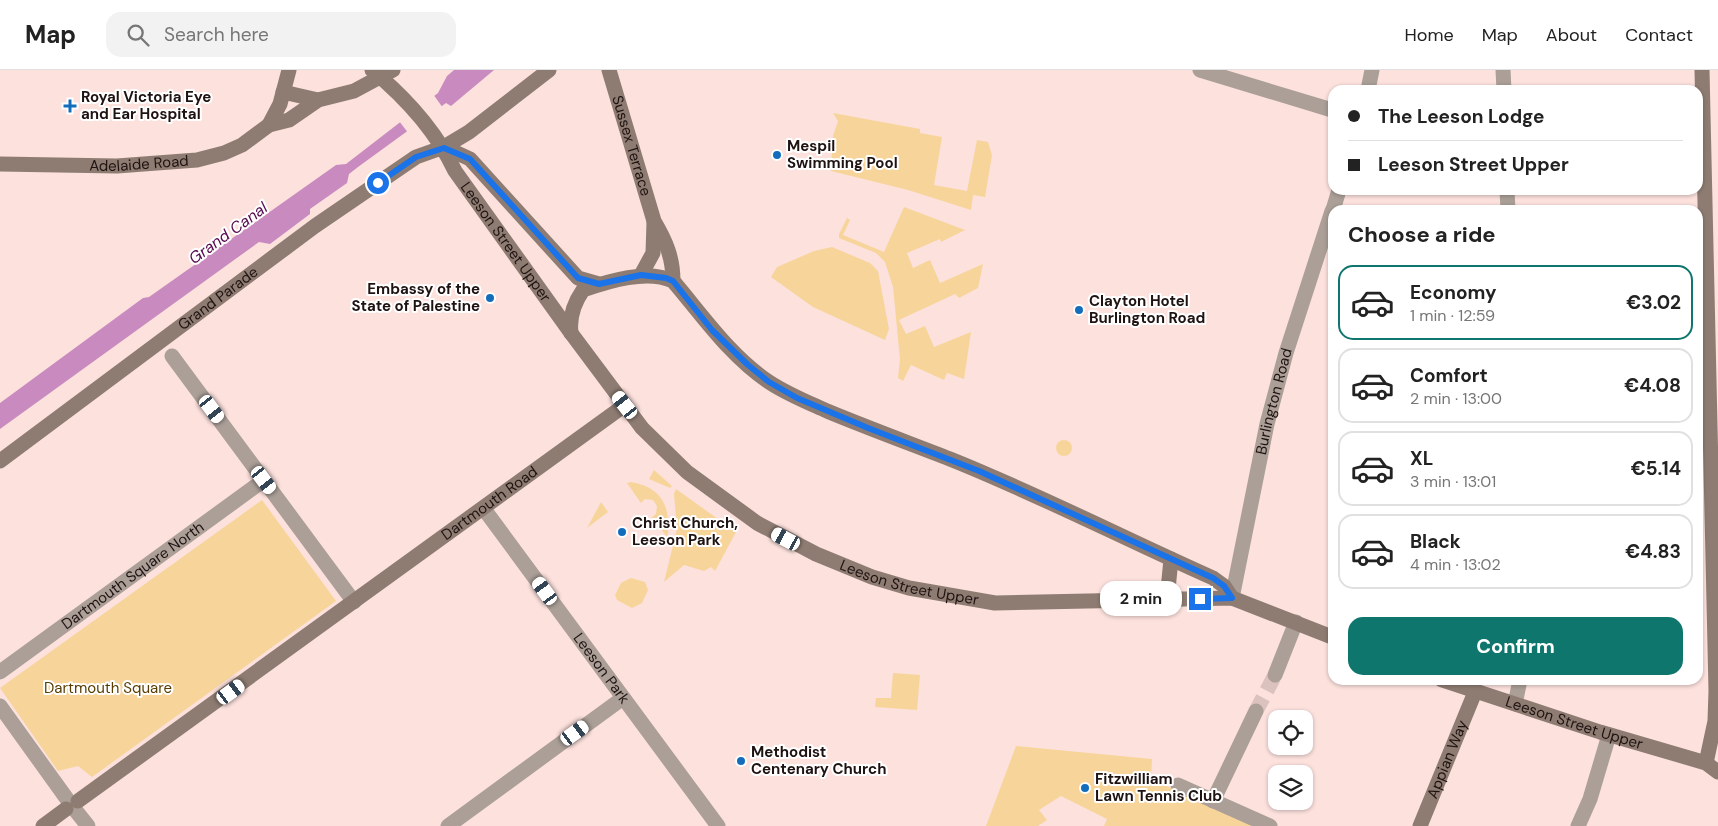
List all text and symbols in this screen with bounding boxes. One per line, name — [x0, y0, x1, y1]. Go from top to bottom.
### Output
search box — [106, 12, 456, 57]
text: Map — [25, 19, 76, 50]
icon: search — [124, 21, 152, 49]
text: Search here — [164, 22, 269, 47]
text: Home — [1404, 23, 1454, 47]
text: Map — [1482, 23, 1518, 47]
text: About — [1546, 23, 1597, 47]
text: Contact — [1625, 23, 1693, 47]
place label: Royal Victoria Eye and Ear Hospital — [81, 87, 211, 124]
street label: Sussex Terrace — [607, 93, 656, 198]
marker: Royal Victoria Eye and Ear Hospital — [63, 99, 77, 113]
text: The Leeson Lodge — [1378, 104, 1545, 129]
place label: Mespil Swimming Pool — [787, 136, 898, 173]
marker: Mespil Swimming Pool — [771, 149, 783, 161]
street label: Adelaide Road — [89, 151, 189, 176]
text: Leeson Street Upper — [1378, 152, 1569, 177]
route start — [367, 172, 389, 194]
street label: Leeson Street Upper — [456, 178, 556, 306]
water label: Grand Canal — [184, 197, 272, 269]
text: Choose a ride — [1348, 220, 1496, 249]
street label: Grand Parade — [174, 262, 262, 335]
place label: Embassy of the State of Palestine — [351, 279, 480, 316]
icon: car — [1350, 280, 1395, 325]
text: Economy — [1410, 280, 1497, 305]
text: €3.02 — [1626, 290, 1681, 315]
place label: Clayton Hotel Burlington Road — [1089, 291, 1205, 328]
marker: Embassy of the State of Palestine — [484, 292, 496, 304]
marker: Clayton Hotel Burlington Road — [1073, 304, 1085, 316]
text: 1 min · 12:59 — [1410, 305, 1495, 326]
street label: Burlington Road — [1251, 346, 1297, 457]
icon: car — [1350, 363, 1395, 408]
text: Comfort — [1410, 363, 1488, 388]
text: €4.08 — [1624, 373, 1681, 398]
text: 2 min · 13:00 — [1410, 388, 1502, 409]
car — [609, 389, 640, 421]
car — [196, 393, 227, 425]
icon: car — [1350, 446, 1395, 491]
text: XL — [1410, 446, 1433, 471]
text: €5.14 — [1631, 456, 1681, 481]
street label: Dartmouth Road — [437, 461, 542, 545]
car — [248, 464, 279, 496]
text: 3 min · 13:01 — [1410, 471, 1496, 492]
place label: Christ Church, Leeson Park — [632, 513, 738, 550]
street label: Dartmouth Square North — [57, 517, 208, 634]
car — [769, 525, 802, 553]
marker: Christ Church, Leeson Park — [616, 526, 628, 538]
icon: car — [1350, 529, 1395, 574]
text: Black — [1410, 529, 1461, 554]
text: €4.83 — [1625, 539, 1681, 564]
text: 4 min · 13:02 — [1410, 554, 1501, 575]
street label: Leeson Street Upper — [837, 555, 981, 610]
car — [530, 574, 559, 608]
callout: 2 min — [1100, 582, 1182, 616]
text: 2 min — [1120, 588, 1162, 609]
route end — [1189, 588, 1211, 610]
button: Confirm — [1348, 617, 1683, 675]
street label: Leeson Park — [569, 629, 635, 708]
car — [214, 677, 247, 707]
park label: Dartmouth Square — [44, 678, 172, 698]
street label: Leeson Street Upper — [1503, 692, 1646, 754]
map controls — [1268, 710, 1313, 810]
button: locate — [1268, 710, 1313, 755]
street label: Appian Way — [1422, 716, 1473, 802]
car — [558, 718, 591, 748]
place label: Methodist Centenary Church — [751, 742, 886, 779]
marker: Methodist Centenary Church — [735, 755, 747, 767]
button: layers — [1268, 765, 1313, 810]
place label: Fitzwilliam Lawn Tennis Club — [1095, 769, 1222, 806]
marker: Fitzwilliam Lawn Tennis Club — [1079, 782, 1091, 794]

